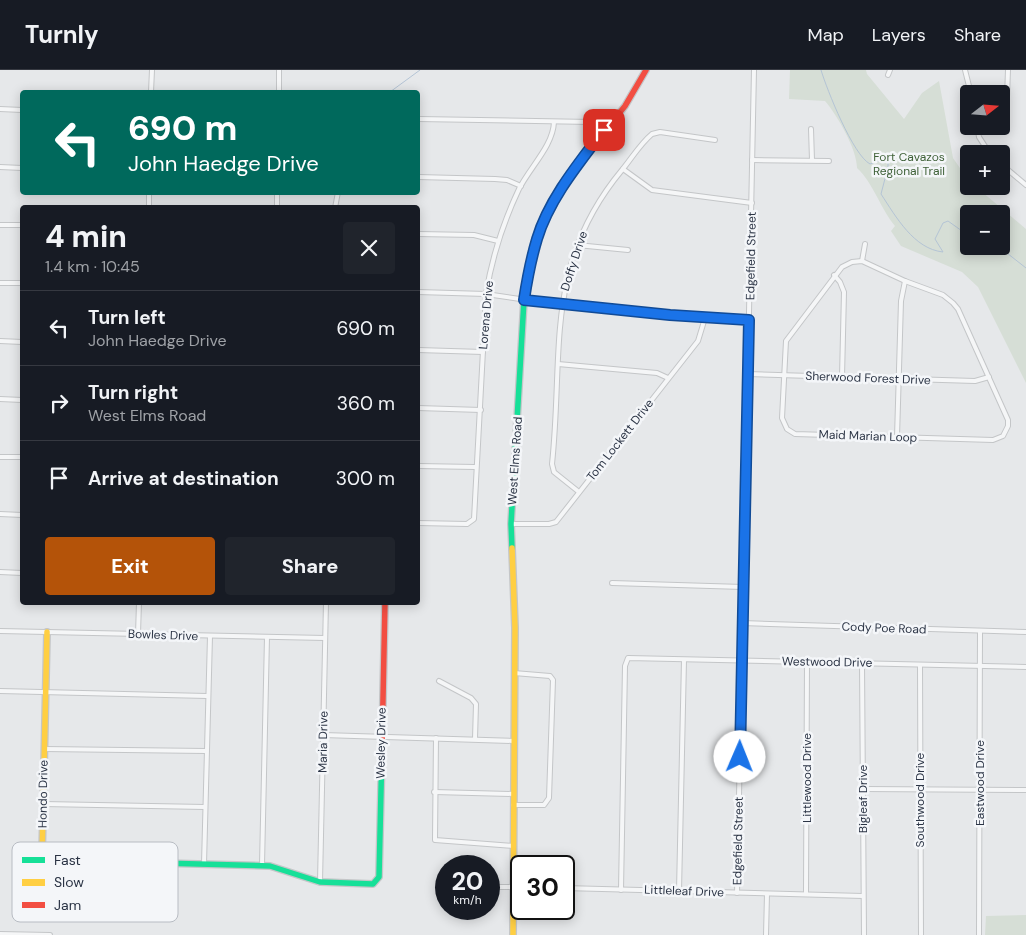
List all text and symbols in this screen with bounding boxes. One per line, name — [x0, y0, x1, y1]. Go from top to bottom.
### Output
text: Turnly — [25, 19, 98, 50]
text: Map — [808, 23, 844, 47]
text: Layers — [872, 23, 926, 47]
text: Share — [954, 23, 1001, 47]
north arrow — [960, 85, 1010, 135]
map controls — [960, 85, 1010, 255]
text: 690 m — [128, 105, 238, 151]
pin — [583, 109, 625, 151]
icon: left — [45, 110, 110, 175]
icon: arrive — [590, 116, 618, 144]
button: + — [960, 145, 1010, 195]
text: John Haedge Drive — [128, 149, 319, 178]
park label: Fort Cavazos Regional Trail — [873, 149, 945, 179]
button: − — [960, 205, 1010, 255]
street label: Edgefield Street — [742, 211, 760, 300]
text: 4 min — [45, 217, 127, 256]
button: close — [343, 222, 395, 274]
street label: Doffy Drive — [557, 229, 591, 293]
text: 1.4 km · 10:45 — [45, 256, 140, 277]
street label: Lorena Drive — [475, 280, 497, 350]
text: Turn left — [88, 305, 166, 330]
icon: left — [45, 314, 73, 342]
text: 690 m — [337, 316, 395, 341]
text: John Haedge Drive — [88, 330, 227, 351]
street label: Sherwood Forest Drive — [805, 368, 931, 388]
text: Turn right — [88, 380, 178, 405]
icon: right — [45, 389, 73, 417]
text: 360 m — [337, 391, 395, 416]
street label: Tom Lockett Drive — [583, 396, 657, 484]
text: West Elms Road — [88, 405, 206, 426]
street label: West Elms Road — [504, 416, 526, 506]
street label: Maid Marian Loop — [818, 426, 918, 446]
icon: arrive — [45, 464, 73, 492]
text: Arrive at destination — [88, 466, 279, 491]
text: 300 m — [336, 466, 395, 491]
button: Exit — [45, 537, 215, 595]
button: Share — [225, 537, 395, 595]
street label: Cody Poe Road — [841, 619, 927, 637]
street label: Bowles Drive — [128, 626, 199, 644]
street label: Westwood Drive — [782, 653, 873, 671]
street label: Wesley Drive — [372, 707, 390, 779]
street label: Maria Drive — [314, 711, 332, 773]
position arrow — [713, 730, 765, 782]
street label: Littlewood Drive — [799, 733, 815, 823]
street label: Eastwood Drive — [972, 740, 988, 826]
street label: Southwood Drive — [912, 752, 928, 847]
street label: Hondo Drive — [34, 759, 52, 828]
street label: Bigleaf Drive — [855, 765, 871, 833]
street label: Edgefield Street — [729, 796, 747, 885]
legend — [12, 842, 178, 922]
text: Fast — [54, 851, 81, 869]
speed limit sign: 30 — [510, 855, 575, 920]
text: 20 — [452, 865, 483, 898]
text: Slow — [54, 873, 84, 891]
street label: Littleleaf Drive — [644, 882, 724, 900]
text: km/h — [453, 892, 482, 908]
text: Jam — [54, 896, 81, 914]

